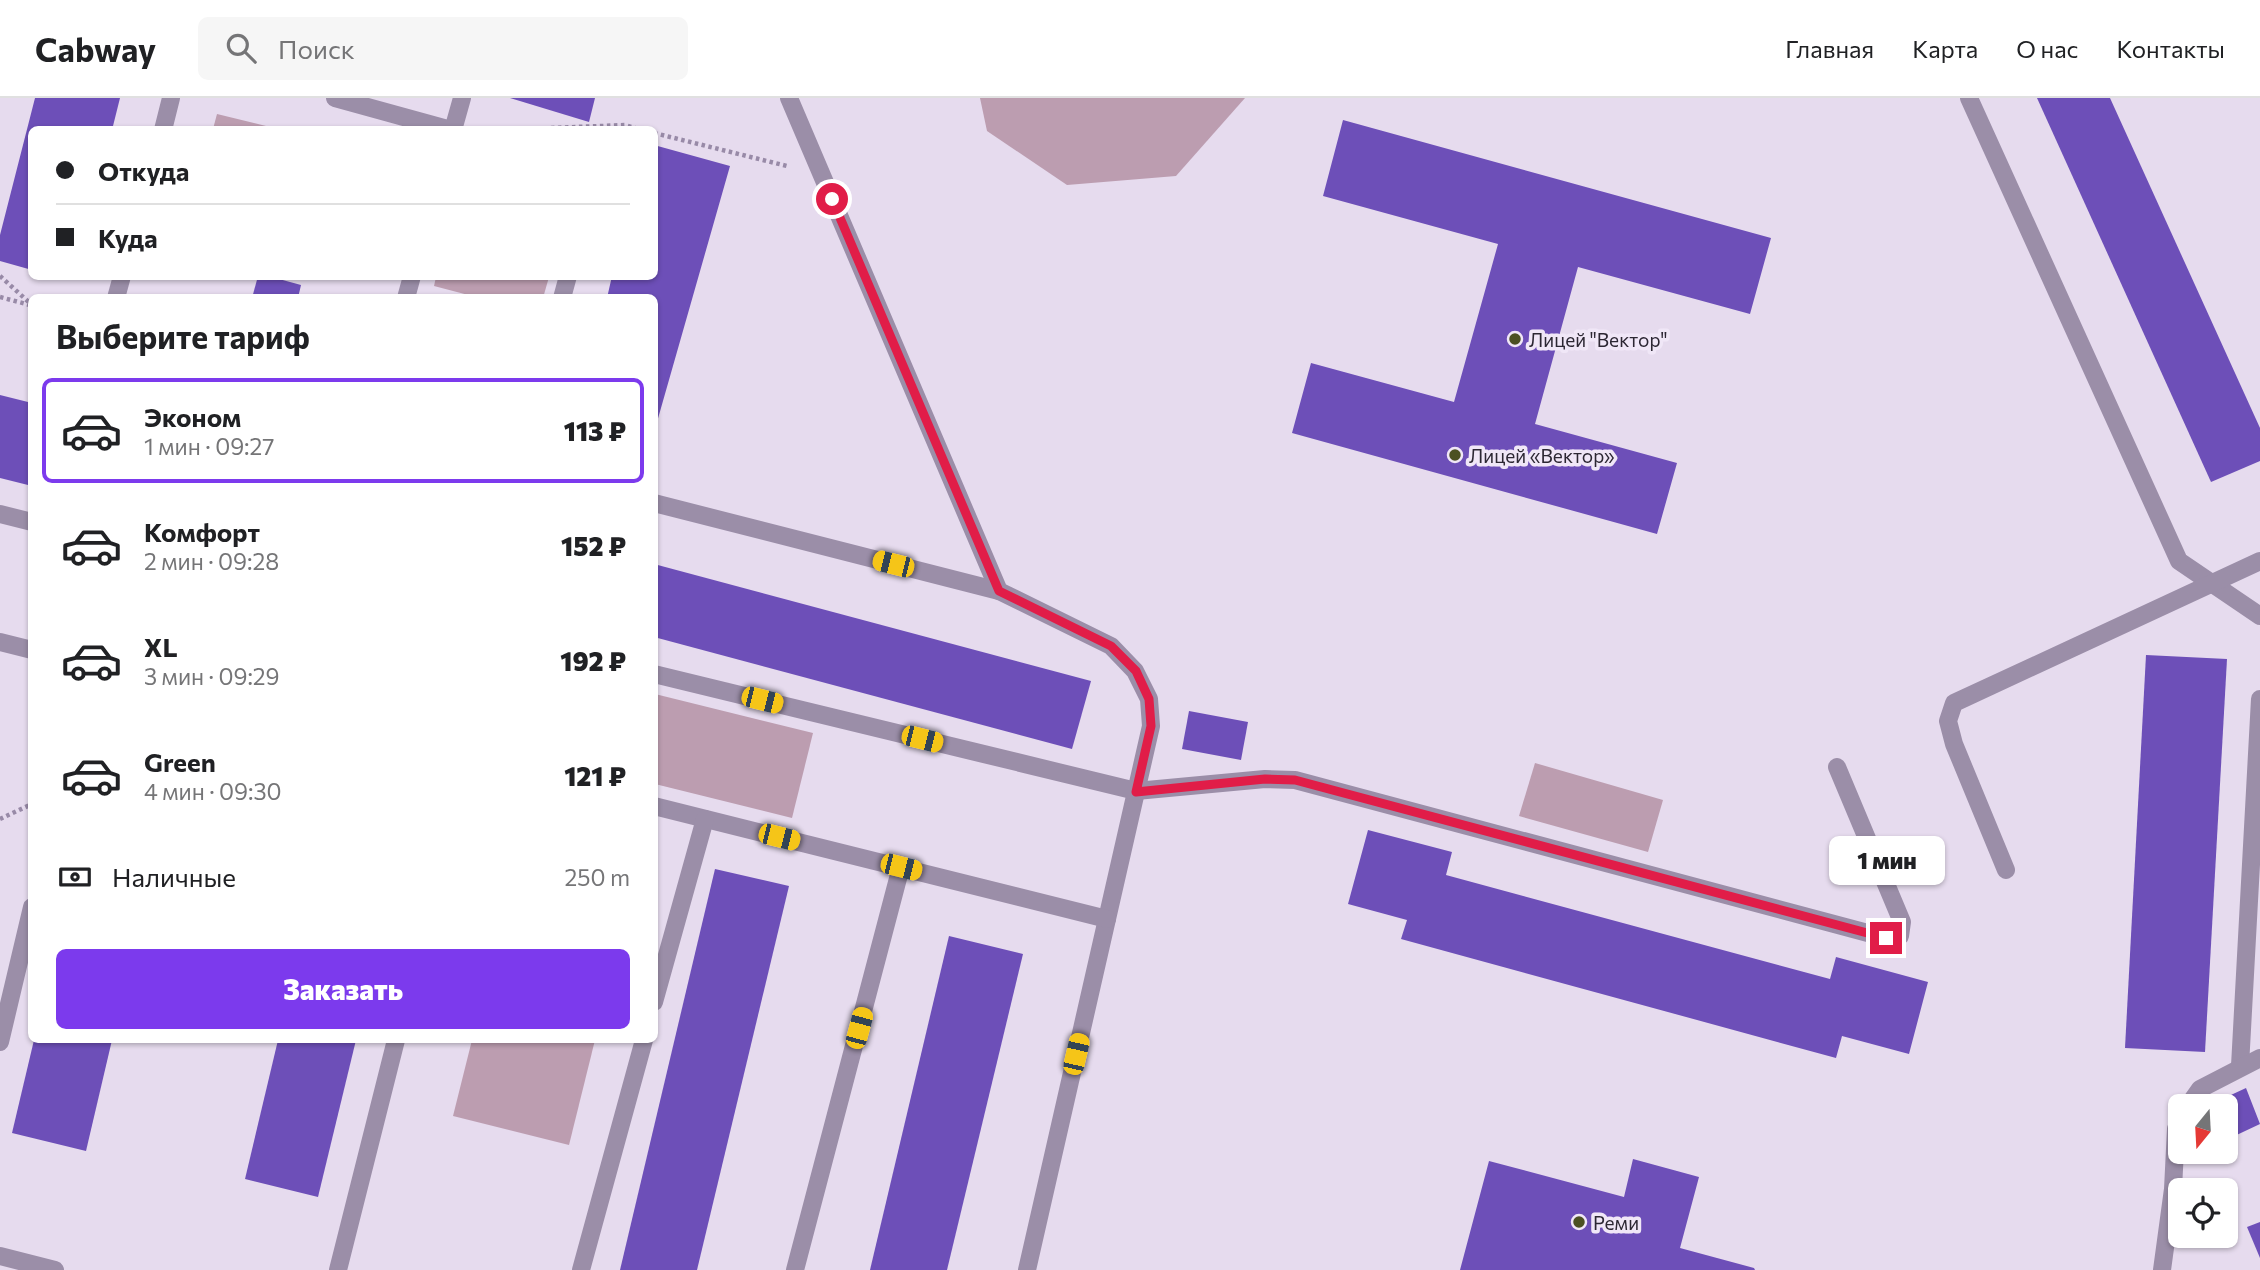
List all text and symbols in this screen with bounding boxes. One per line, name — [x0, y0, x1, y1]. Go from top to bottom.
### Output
search box — [198, 17, 688, 80]
text: Cabway — [35, 28, 156, 69]
icon: search — [222, 29, 260, 67]
text: Поиск — [278, 33, 355, 64]
text: Главная — [1785, 34, 1874, 63]
text: Карта — [1912, 34, 1978, 63]
text: О нас — [2016, 34, 2078, 63]
text: Контакты — [2116, 34, 2225, 63]
text: Откуда — [98, 155, 189, 186]
route start — [816, 183, 848, 215]
text: Куда — [98, 222, 158, 253]
text: Выберите тариф — [56, 316, 310, 356]
place label: Лицей "Вектор" — [1529, 328, 1668, 351]
marker: Лицей "Вектор" — [1507, 331, 1523, 347]
icon: car — [60, 399, 123, 462]
text: Эконом — [144, 401, 241, 432]
text: 113 ₽ — [564, 415, 626, 446]
text: 1 мин · 09:27 — [144, 432, 274, 460]
place label: Лицей «Вектор» — [1469, 444, 1615, 467]
marker: Лицей «Вектор» — [1447, 447, 1463, 463]
icon: car — [60, 514, 123, 577]
text: Комфорт — [144, 516, 260, 547]
text: 152 ₽ — [561, 530, 626, 561]
text: 2 мин · 09:28 — [144, 547, 279, 575]
car — [871, 549, 916, 579]
icon: car — [60, 629, 123, 692]
text: XL — [144, 631, 178, 662]
text: 192 ₽ — [560, 645, 626, 676]
text: 3 мин · 09:29 — [144, 662, 279, 690]
car — [740, 685, 785, 715]
car — [900, 724, 945, 754]
icon: car — [60, 744, 123, 807]
text: Green — [144, 746, 216, 777]
text: 121 ₽ — [564, 760, 626, 791]
text: 4 мин · 09:30 — [144, 777, 282, 805]
car — [757, 822, 802, 852]
callout: 1 мин — [1828, 836, 1944, 886]
text: 1 мин — [1857, 846, 1917, 874]
car — [879, 852, 924, 882]
icon: cash — [56, 858, 94, 896]
text: Наличные — [112, 861, 236, 892]
text: 250 m — [565, 863, 630, 891]
route end — [1870, 922, 1902, 954]
button: Заказать — [56, 949, 630, 1029]
car — [844, 1005, 875, 1051]
car — [1062, 1031, 1091, 1077]
north arrow — [2168, 1094, 2238, 1164]
map controls — [2168, 1094, 2238, 1248]
button: locate — [2168, 1178, 2238, 1248]
place label: Реми — [1593, 1211, 1639, 1234]
marker: Реми — [1571, 1214, 1587, 1230]

